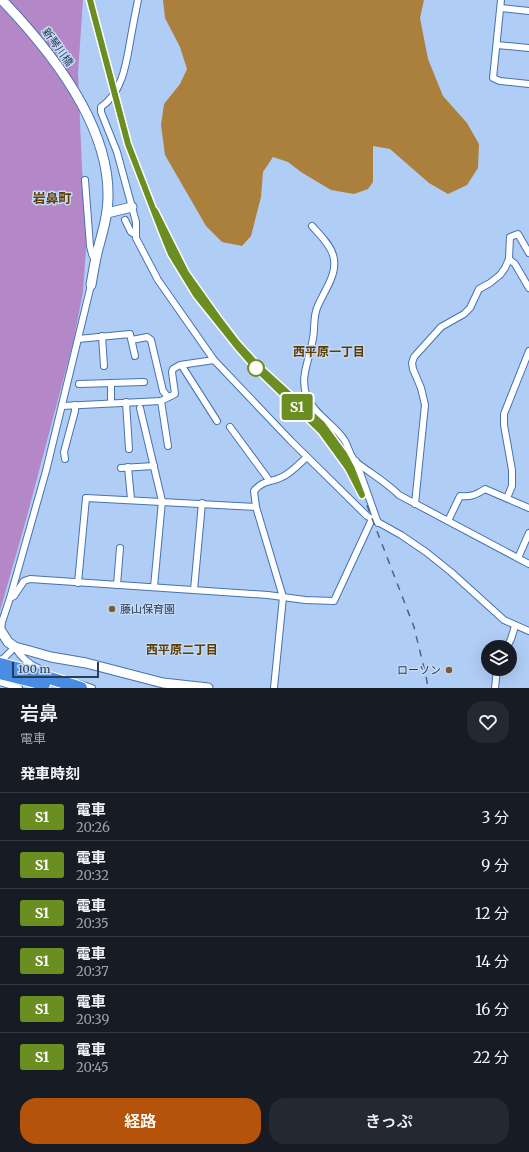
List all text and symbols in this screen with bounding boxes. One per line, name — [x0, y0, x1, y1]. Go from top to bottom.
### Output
street label: 新琴川橋 — [39, 25, 77, 69]
district label: 岩鼻町 — [32, 190, 72, 207]
district label: 西平原一丁目 — [293, 344, 365, 359]
unlabelled marker — [247, 359, 265, 377]
line badge: S1 — [279, 394, 315, 420]
text: S1 — [290, 398, 304, 416]
place label: 藤山保育園 — [120, 602, 175, 616]
marker: 藤山保育園 — [107, 604, 117, 614]
map controls — [481, 640, 517, 676]
button: layers — [481, 640, 517, 676]
district label: 西平原二丁目 — [146, 642, 218, 657]
scale bar — [12, 660, 99, 679]
text: 100 m — [18, 662, 50, 676]
place label: ローソン — [397, 663, 441, 677]
marker: ローソン — [444, 665, 454, 675]
text: 岩鼻 — [20, 701, 58, 725]
button: heart — [467, 701, 509, 743]
text: 電車 — [20, 730, 46, 747]
text: 発車時刻 — [20, 764, 80, 783]
text: 電車 — [76, 800, 106, 819]
text: S1 — [35, 808, 49, 826]
text: 3 分 — [482, 808, 509, 827]
text: 20:26 — [76, 819, 110, 836]
text: 電車 — [76, 848, 106, 867]
text: S1 — [35, 856, 49, 874]
text: 9 分 — [481, 856, 509, 875]
text: 20:32 — [76, 867, 109, 884]
text: 電車 — [76, 896, 106, 915]
text: S1 — [35, 904, 49, 922]
text: 12 分 — [475, 904, 509, 923]
text: 20:35 — [76, 915, 109, 932]
text: 電車 — [76, 944, 106, 963]
text: S1 — [35, 952, 49, 970]
text: 14 分 — [475, 952, 509, 971]
text: 20:37 — [76, 963, 109, 980]
text: 電車 — [76, 992, 106, 1011]
text: S1 — [35, 1000, 49, 1018]
text: 16 分 — [475, 1000, 509, 1019]
text: 20:39 — [76, 1011, 109, 1028]
text: 電車 — [76, 1040, 106, 1059]
text: S1 — [35, 1048, 49, 1066]
text: 22 分 — [473, 1048, 509, 1067]
text: 20:45 — [76, 1059, 109, 1076]
button: 経路 — [20, 1098, 261, 1144]
button: きっぷ — [269, 1098, 509, 1144]

